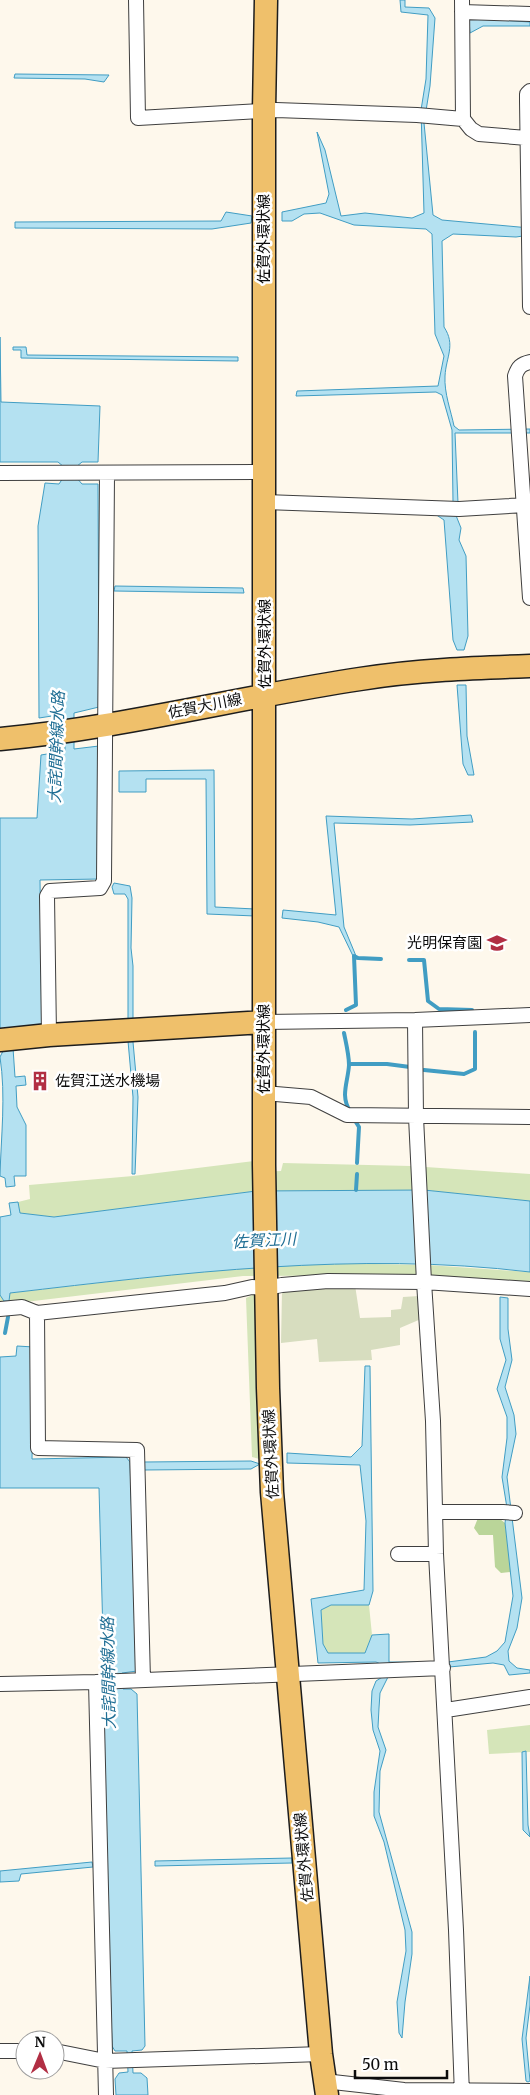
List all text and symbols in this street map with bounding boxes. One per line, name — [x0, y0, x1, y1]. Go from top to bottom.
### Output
street label: 佐賀外環状線 — [254, 194, 273, 284]
street label: 佐賀外環状線 — [255, 599, 274, 689]
water label: 大詫間幹線水路 — [44, 689, 68, 803]
street label: 佐賀大川線 — [166, 689, 244, 722]
school or university icon: 光明保育園 — [486, 932, 508, 954]
place label: 光明保育園 — [407, 933, 482, 952]
street label: 佐賀外環状線 — [254, 1004, 273, 1094]
building icon: 佐賀江送水機場 — [29, 1070, 51, 1092]
place label: 佐賀江送水機場 — [55, 1071, 160, 1090]
water label: 佐賀江川 — [232, 1228, 298, 1252]
street label: 佐賀外環状線 — [259, 1409, 282, 1499]
water label: 大詫間幹線水路 — [97, 1615, 119, 1729]
street label: 佐賀外環状線 — [290, 1811, 317, 1903]
north arrow — [15, 2030, 65, 2080]
text: N — [35, 2033, 46, 2051]
scale bar — [355, 2048, 448, 2080]
text: 50 m — [362, 2055, 399, 2074]

